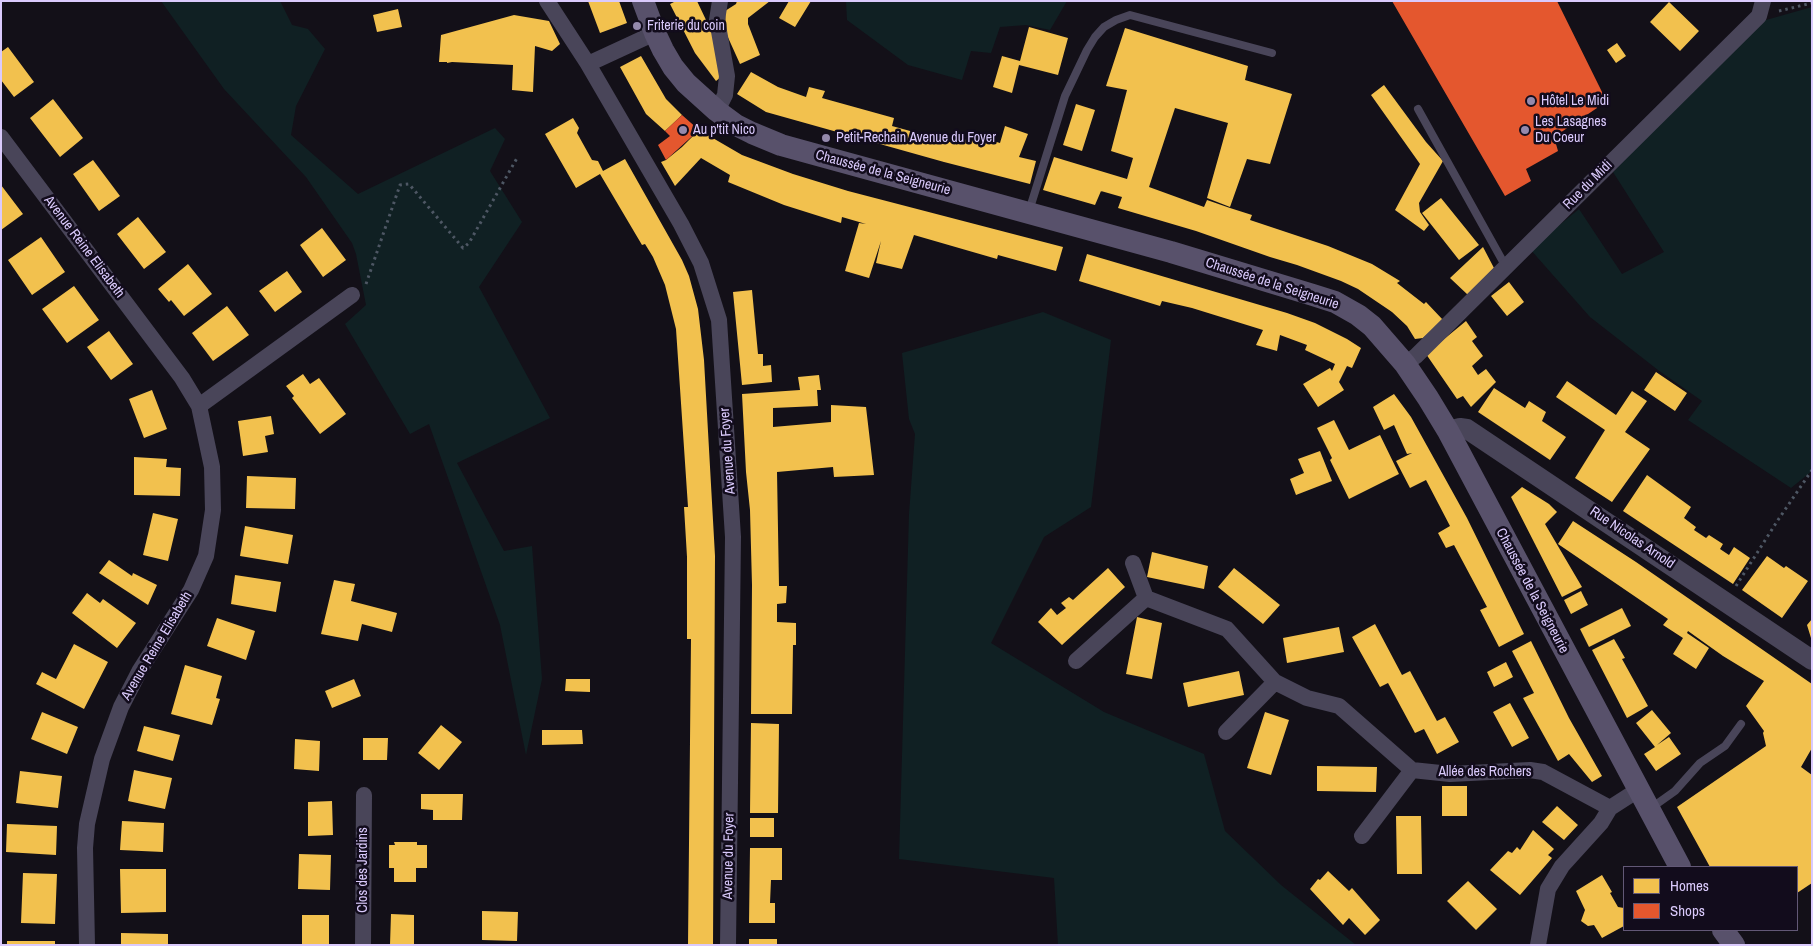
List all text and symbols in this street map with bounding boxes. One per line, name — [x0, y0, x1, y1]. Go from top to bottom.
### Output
place label: Friterie du coin — [647, 18, 725, 34]
marker: Friterie du coin — [631, 20, 643, 32]
place label: Hôtel Le Midi — [1541, 93, 1609, 109]
marker: Hôtel Le Midi — [1525, 95, 1537, 107]
place label: Les Lasagnes Du Coeur — [1535, 114, 1606, 146]
place label: Au p'tit Nico — [693, 122, 755, 138]
marker: Au p'tit Nico — [677, 124, 689, 136]
marker: Les Lasagnes Du Coeur — [1519, 124, 1531, 136]
place label: Petit-Rechain Avenue du Foyer — [836, 130, 996, 146]
marker: Petit-Rechain Avenue du Foyer — [820, 132, 832, 144]
street label: Chaussée de la Seigneurie — [814, 147, 952, 199]
street label: Rue du Midi — [1560, 157, 1616, 213]
street label: Avenue Reine Elisabeth — [40, 193, 128, 301]
street label: Chaussée de la Seigneurie — [1203, 255, 1341, 313]
street label: Avenue du Foyer — [717, 407, 739, 495]
street label: Rue Nicolas Arnold — [1586, 503, 1678, 573]
street label: Chaussée de la Seigneurie — [1492, 526, 1572, 656]
street label: Avenue Reine Elisabeth — [118, 589, 196, 703]
street label: Allée des Rochers — [1438, 764, 1532, 780]
street label: Avenue du Foyer — [720, 813, 738, 899]
street label: Clos des Jardins — [355, 827, 371, 913]
legend — [1623, 866, 1798, 931]
text: Homes — [1670, 875, 1709, 896]
text: Shops — [1670, 900, 1705, 921]

